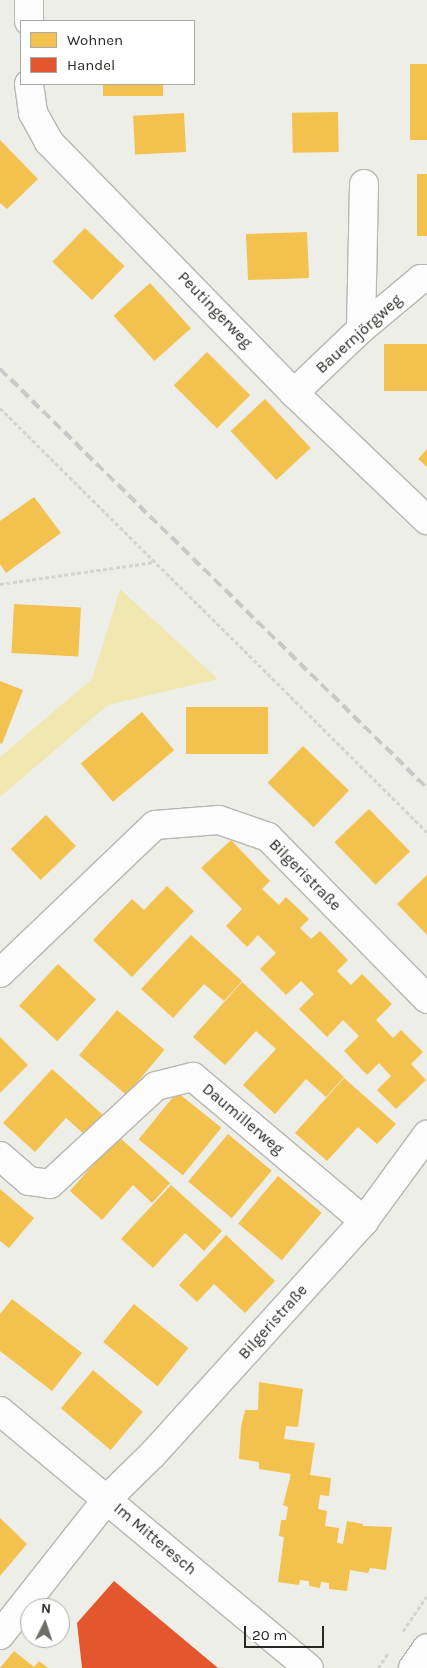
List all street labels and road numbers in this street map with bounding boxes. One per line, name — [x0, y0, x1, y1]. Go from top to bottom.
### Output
street label: Peutingerweg — [174, 268, 256, 352]
street label: Bauernjörgweg — [312, 290, 406, 378]
street label: Bilgeristraße — [265, 835, 345, 915]
street label: Daumillerweg — [198, 1079, 288, 1159]
street label: Bilgeristraße — [234, 1281, 312, 1363]
street label: Im Mitteresch — [110, 1499, 200, 1579]

